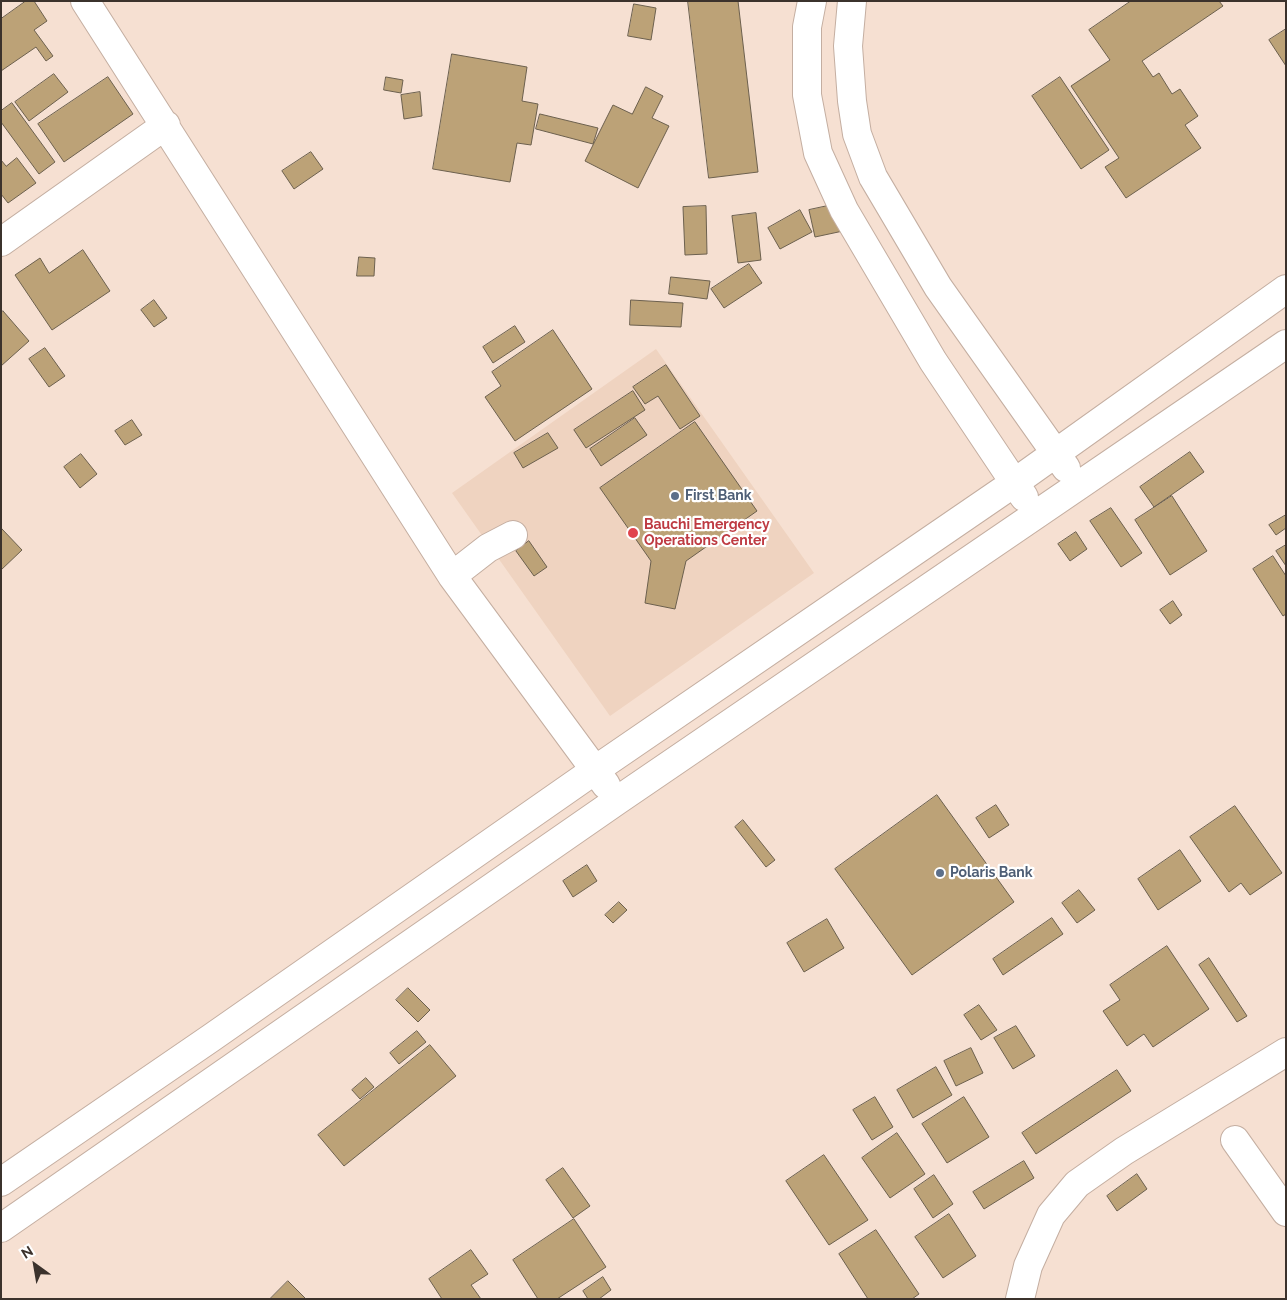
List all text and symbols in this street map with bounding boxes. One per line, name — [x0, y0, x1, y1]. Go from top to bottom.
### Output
place label: First Bank — [685, 488, 751, 504]
marker: First Bank — [669, 490, 681, 502]
place label: Bauchi Emergency Operations Center — [644, 517, 770, 550]
marker: Bauchi Emergency Operations Center — [626, 526, 640, 540]
place label: Polaris Bank — [950, 865, 1033, 881]
marker: Polaris Bank — [934, 867, 946, 879]
north arrow — [10, 1240, 60, 1290]
text: N — [18, 1243, 36, 1262]

